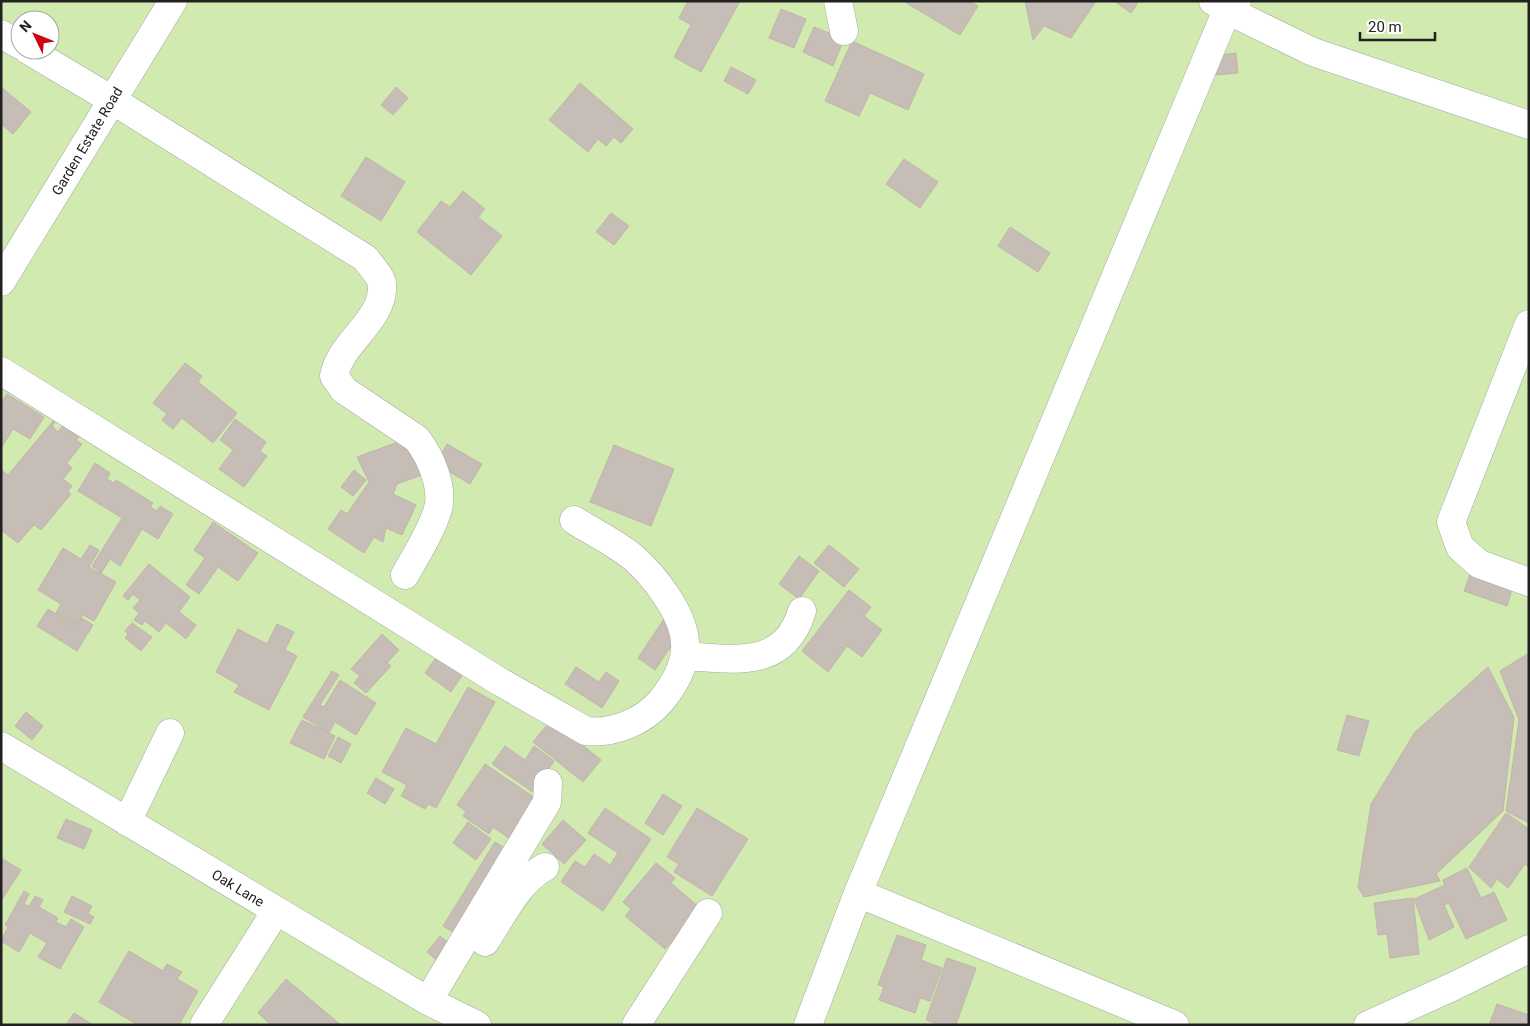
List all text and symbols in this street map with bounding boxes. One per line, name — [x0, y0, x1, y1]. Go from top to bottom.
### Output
north arrow — [10, 10, 60, 60]
scale bar — [1360, 10, 1435, 42]
text: N — [16, 17, 35, 35]
text: 20 m — [1368, 18, 1402, 36]
street label: Garden Estate Road — [48, 84, 126, 198]
street label: Oak Lane — [209, 866, 267, 910]

